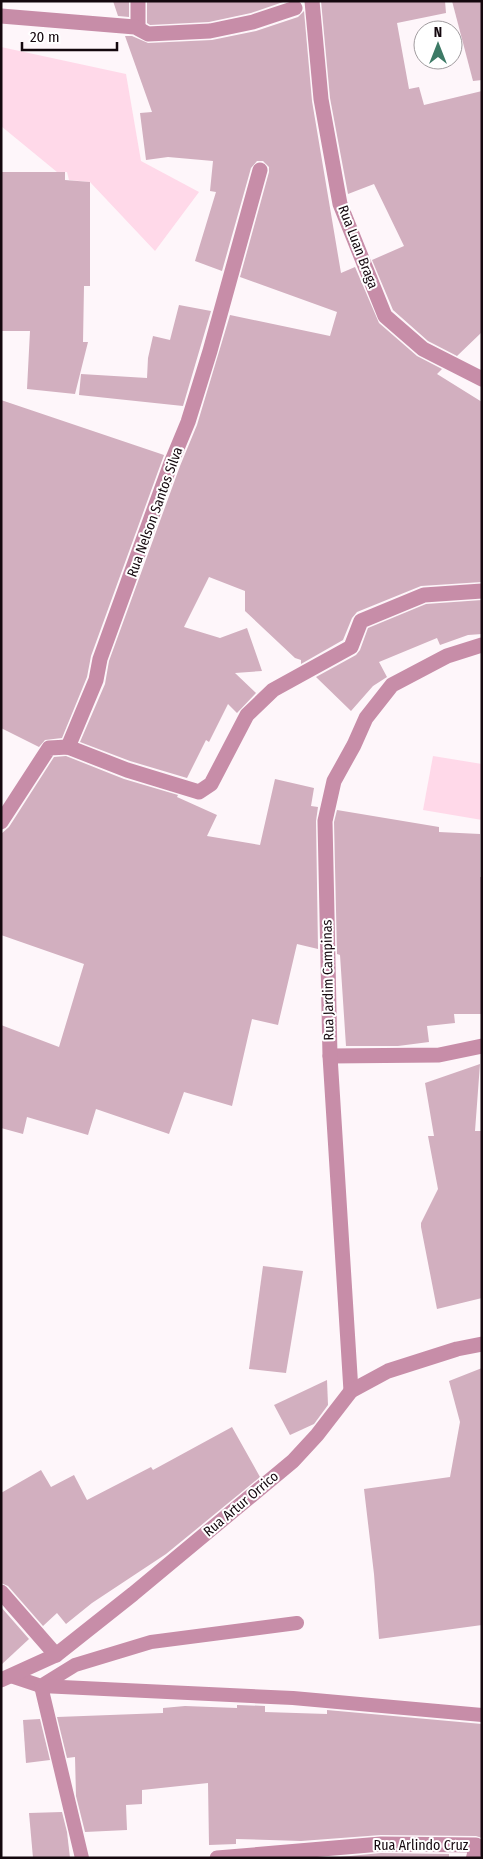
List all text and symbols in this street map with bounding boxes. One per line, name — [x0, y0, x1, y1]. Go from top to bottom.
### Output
scale bar — [22, 20, 118, 52]
north arrow — [413, 20, 463, 70]
text: N — [434, 24, 442, 41]
text: 20 m — [30, 28, 60, 46]
street label: Rua Luan Braga — [334, 203, 382, 291]
street label: Rua Nelson Santos Silva — [124, 444, 187, 579]
street label: Rua Jardim Campinas — [318, 919, 338, 1041]
street label: Rua Artur Orrico — [200, 1468, 282, 1540]
street label: Rua Arlindo Cruz — [374, 1837, 469, 1854]

